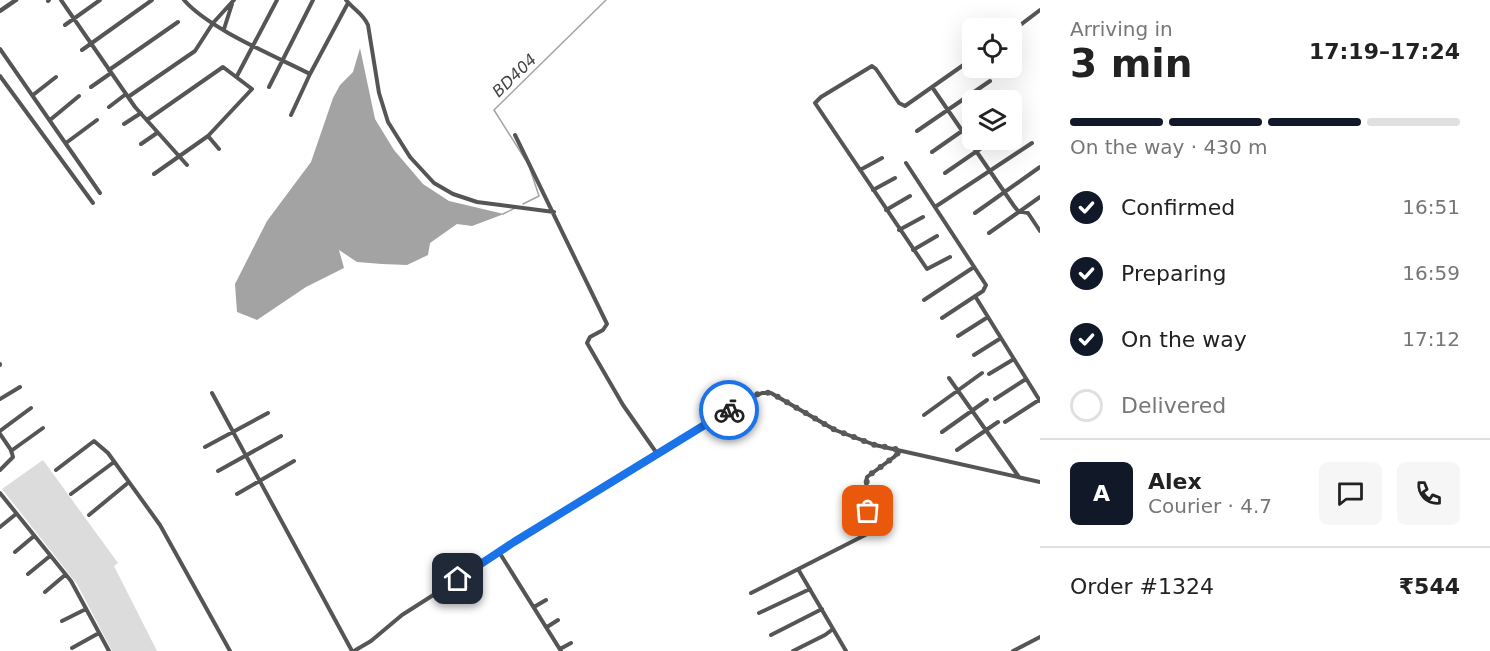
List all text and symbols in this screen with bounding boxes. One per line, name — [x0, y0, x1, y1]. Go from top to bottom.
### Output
text: Arriving in — [1070, 17, 1173, 41]
map controls — [962, 18, 1022, 150]
button: locate — [962, 18, 1022, 78]
text: 17:19–17:24 — [1309, 39, 1460, 64]
text: 3 min — [1070, 41, 1192, 86]
water label: BD404 — [488, 50, 540, 101]
button: layers — [962, 90, 1022, 150]
text: On the way · 430 m — [1070, 135, 1268, 159]
icon: check — [1070, 191, 1103, 224]
text: Confirmed — [1121, 195, 1235, 220]
text: 16:51 — [1402, 195, 1460, 219]
icon: check — [1070, 257, 1103, 290]
text: Preparing — [1121, 261, 1227, 286]
text: 16:59 — [1402, 261, 1460, 285]
icon: check — [1070, 323, 1103, 356]
text: On the way — [1121, 327, 1247, 352]
text: 17:12 — [1402, 327, 1460, 351]
courier — [699, 380, 759, 440]
text: Delivered — [1121, 393, 1226, 418]
icon: bike — [713, 394, 746, 427]
button: chat — [1319, 462, 1382, 525]
button: phone — [1397, 462, 1460, 525]
text: Alex — [1148, 469, 1202, 494]
text: A — [1093, 481, 1110, 506]
pin — [842, 485, 893, 536]
icon: bag — [851, 494, 884, 527]
text: Courier · 4.7 — [1148, 494, 1272, 518]
pin — [432, 553, 483, 604]
icon: home — [441, 562, 474, 595]
text: Order #1324 — [1070, 574, 1214, 599]
text: ₹544 — [1399, 574, 1460, 599]

